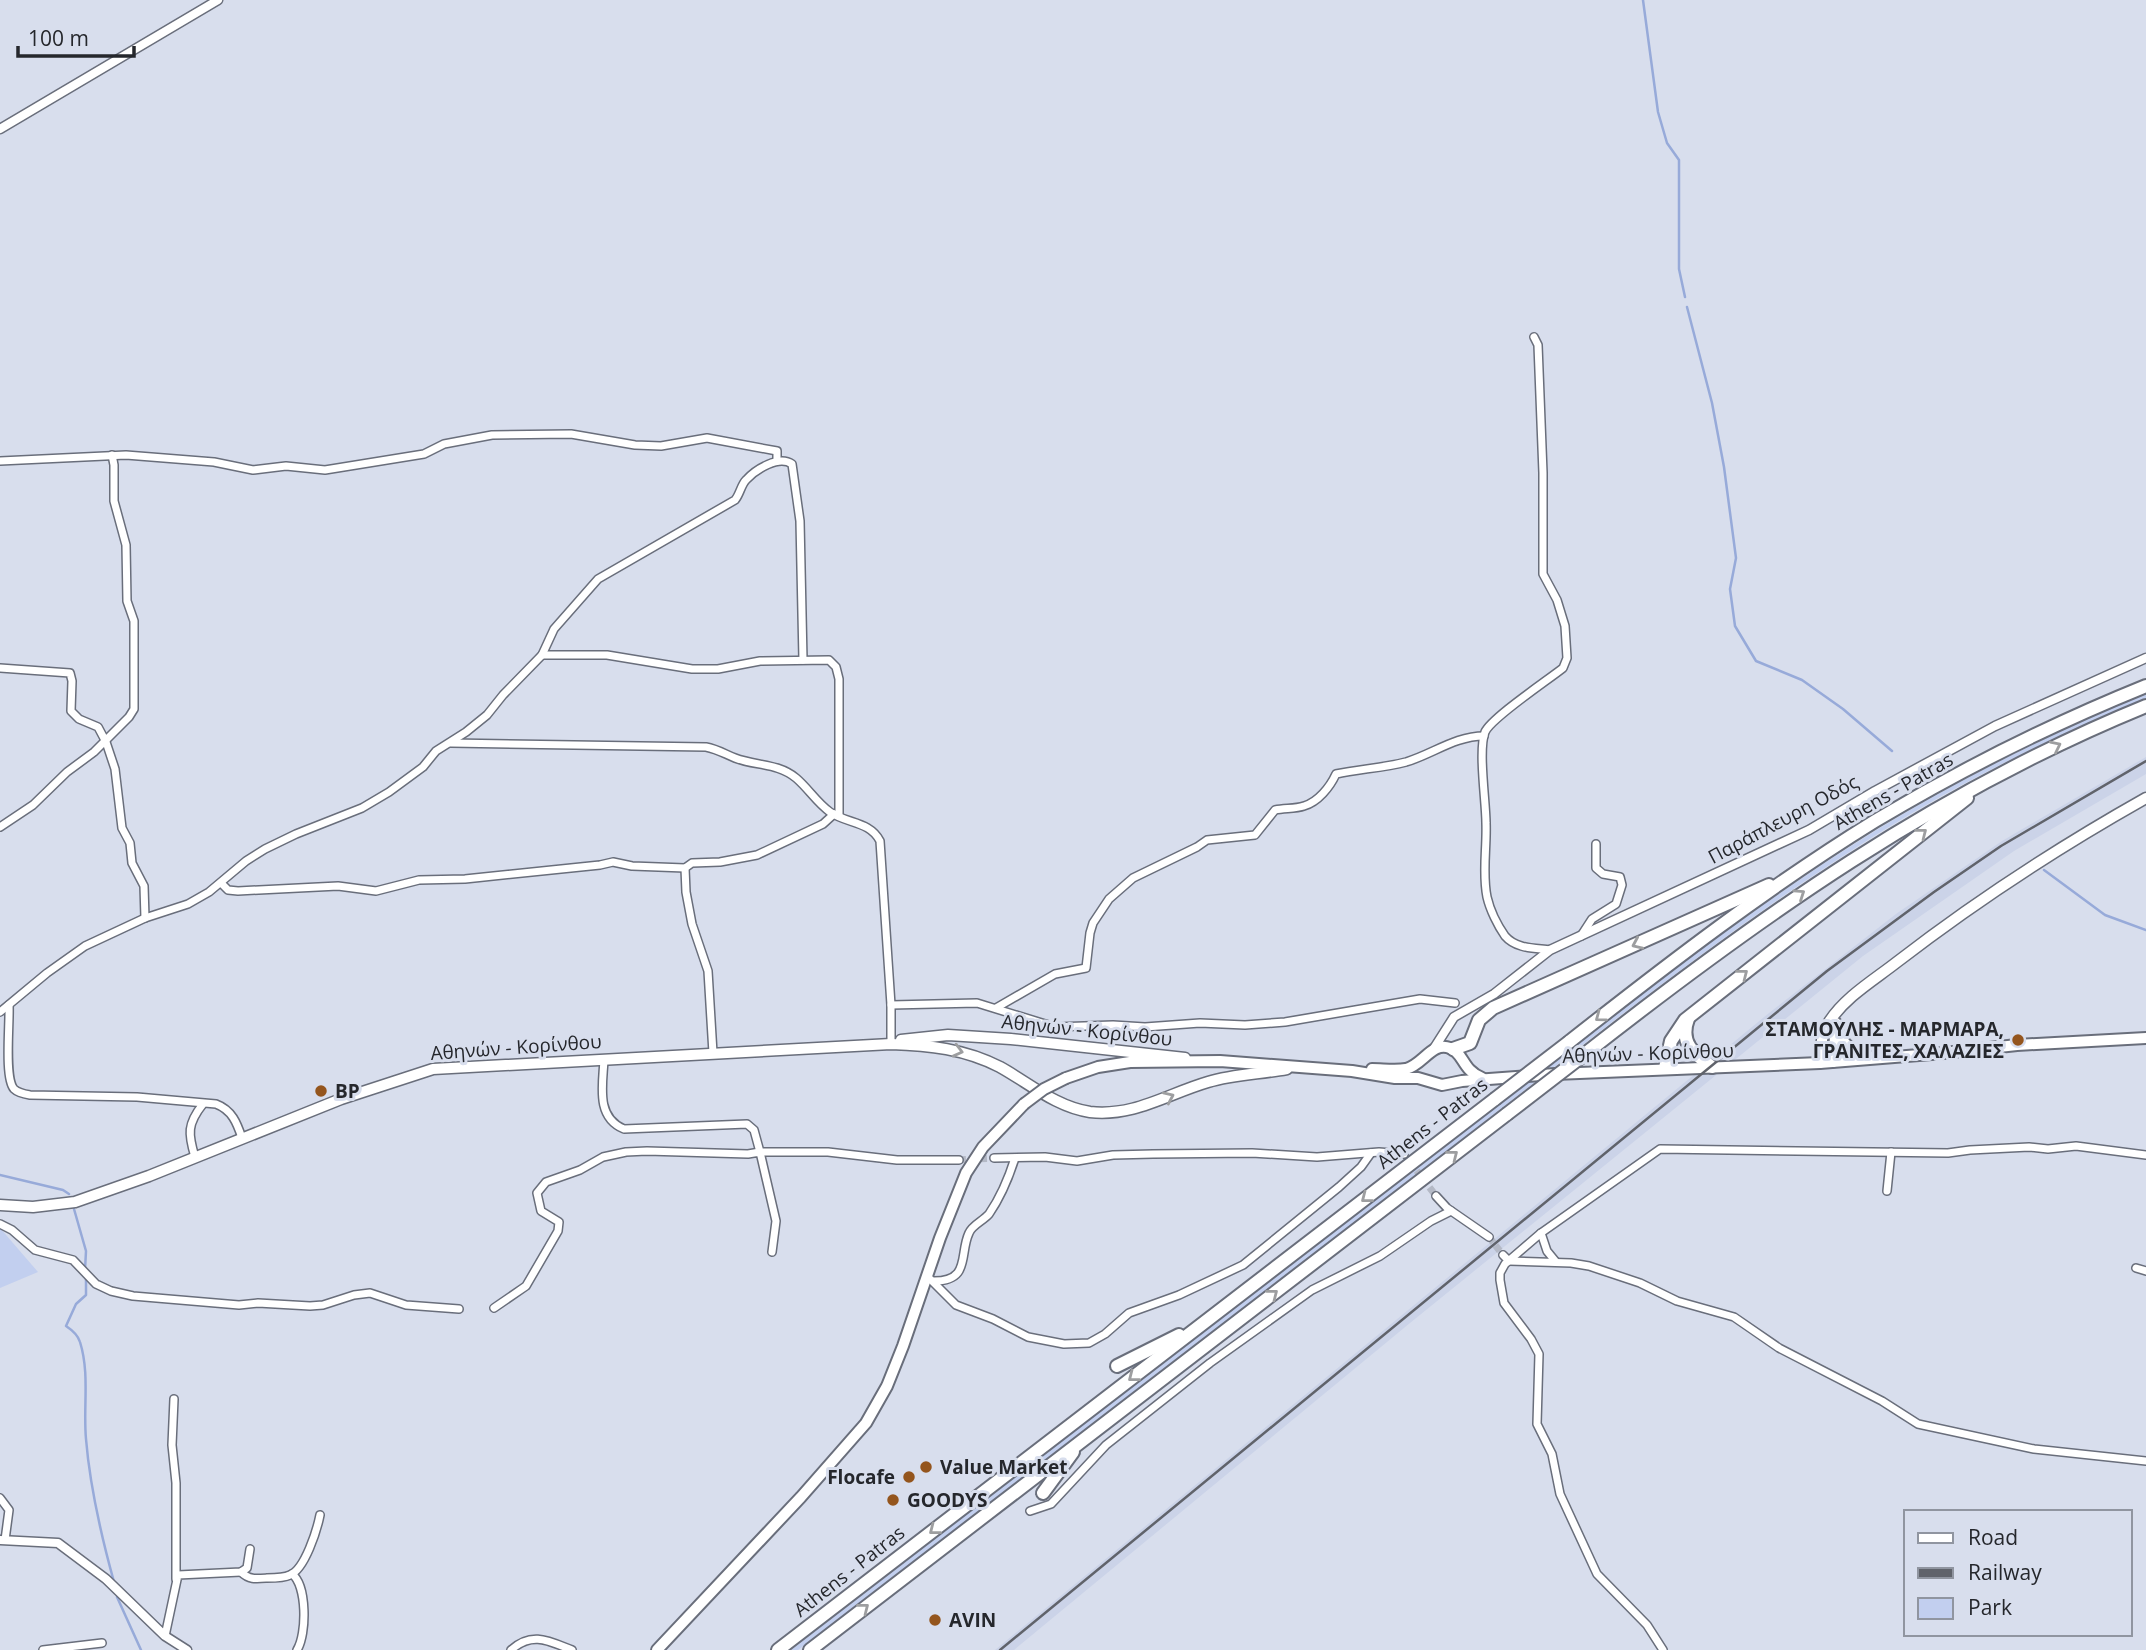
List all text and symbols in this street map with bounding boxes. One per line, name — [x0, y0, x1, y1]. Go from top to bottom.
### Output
scale bar — [18, 14, 133, 58]
text: 100 m — [28, 24, 89, 52]
one-way arrow — [2049, 740, 2061, 754]
street label: Athens - Patras — [1829, 746, 1957, 836]
street label: Παράπλευρη Οδός — [1703, 768, 1863, 870]
one-way arrow — [1914, 828, 1927, 841]
one-way arrow — [1792, 890, 1805, 902]
one-way arrow — [1631, 936, 1644, 950]
one-way arrow — [1736, 969, 1748, 982]
street label: Αθηνών - Κορίνθου — [1000, 1008, 1174, 1052]
one-way arrow — [1595, 1009, 1608, 1022]
place label: ΣΤΑΜΟΥΛΗΣ - ΜΑΡΜΑΡΑ, ΓΡΑΝΙΤΕΣ, ΧΑΛΑΖΙΕΣ — [1765, 1016, 2004, 1064]
street label: Αθηνών - Κορίνθου — [430, 1028, 602, 1066]
marker: ΣΤΑΜΟΥΛΗΣ - ΜΑΡΜΑΡΑ, ΓΡΑΝΙΤΕΣ, ΧΑΛΑΖΙΕΣ — [2010, 1032, 2026, 1048]
street label: Αθηνών - Κορίνθου — [1562, 1037, 1734, 1069]
one-way arrow — [952, 1043, 964, 1058]
street label: Athens - Patras — [1371, 1072, 1493, 1174]
place label: BP — [335, 1078, 360, 1104]
marker: BP — [313, 1083, 329, 1099]
one-way arrow — [1161, 1091, 1174, 1105]
one-way arrow — [1445, 1151, 1458, 1164]
one-way arrow — [1361, 1190, 1374, 1202]
one-way arrow — [1265, 1289, 1277, 1302]
one-way arrow — [1129, 1368, 1141, 1381]
place label: Value Market — [940, 1454, 1068, 1480]
marker: Value Market — [918, 1459, 934, 1475]
place label: Flocafe — [827, 1464, 895, 1490]
marker: Flocafe — [901, 1469, 917, 1485]
place label: GOODYS — [907, 1487, 987, 1513]
marker: GOODYS — [885, 1492, 901, 1508]
legend — [1904, 1510, 2132, 1636]
street label: Athens - Patras — [788, 1520, 910, 1622]
one-way arrow — [929, 1522, 941, 1535]
text: Road — [1968, 1523, 2018, 1551]
text: Railway — [1968, 1558, 2042, 1586]
text: Park — [1968, 1593, 2012, 1621]
one-way arrow — [856, 1604, 869, 1617]
place label: AVIN — [949, 1607, 996, 1633]
marker: AVIN — [927, 1612, 943, 1628]

